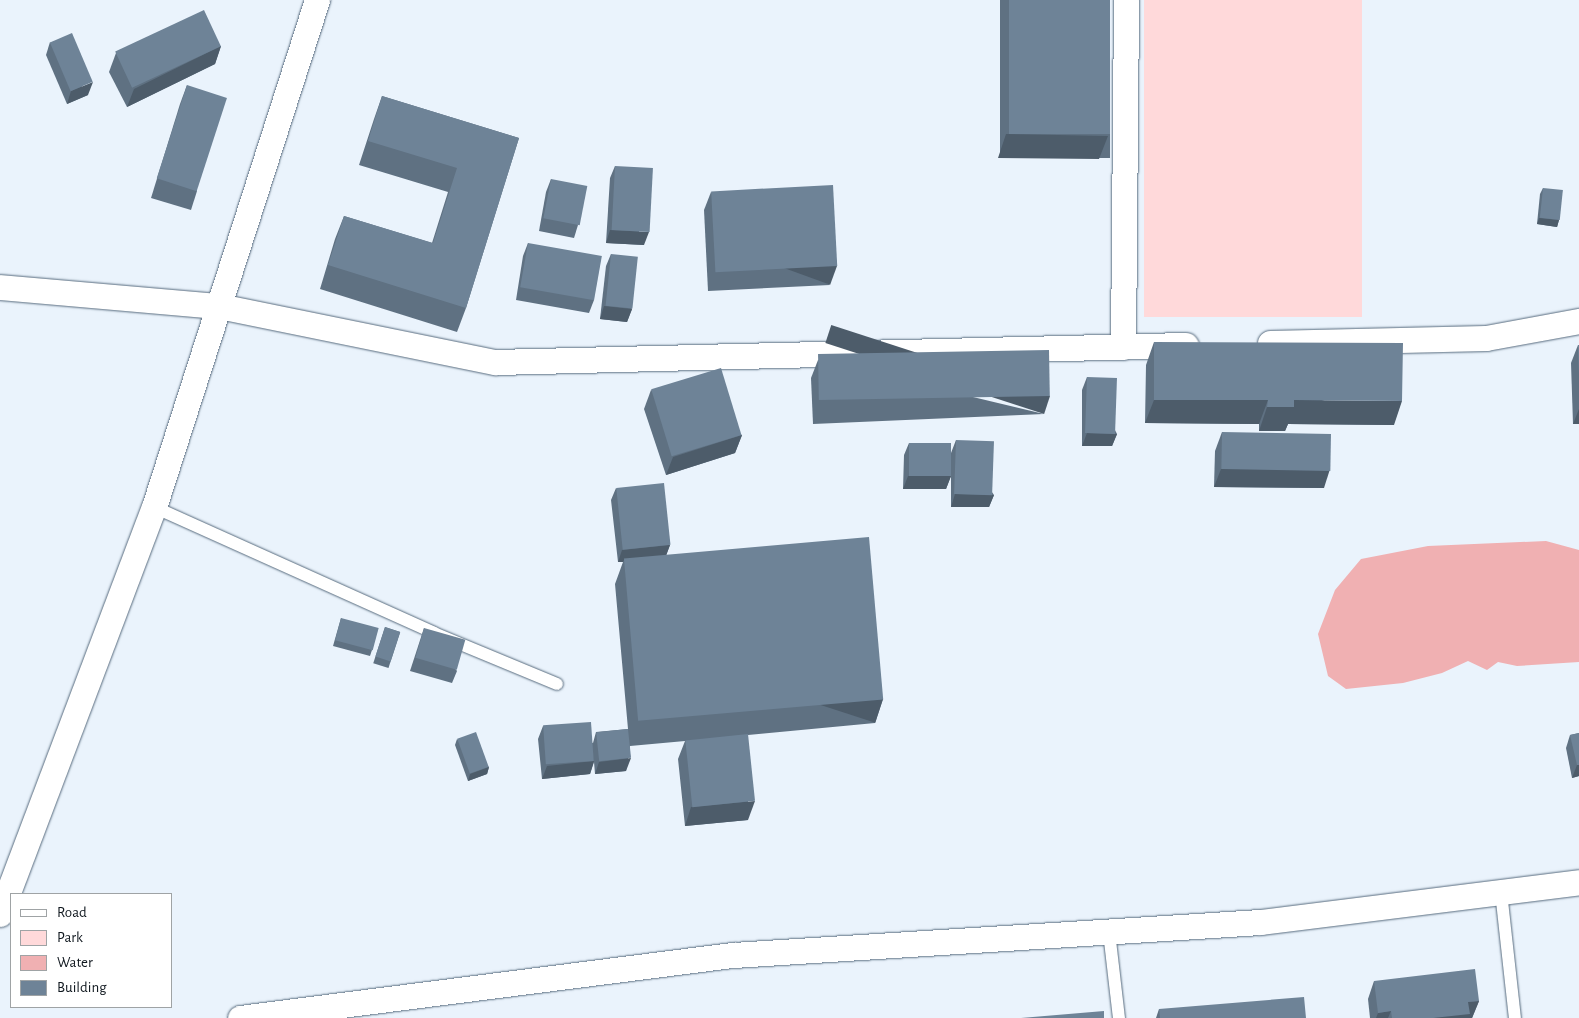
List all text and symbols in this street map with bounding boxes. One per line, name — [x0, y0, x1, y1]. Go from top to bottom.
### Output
legend — [10, 893, 172, 1008]
text: Road — [57, 905, 87, 920]
text: Park — [57, 930, 83, 945]
text: Water — [57, 955, 93, 970]
text: Building — [57, 980, 107, 995]

